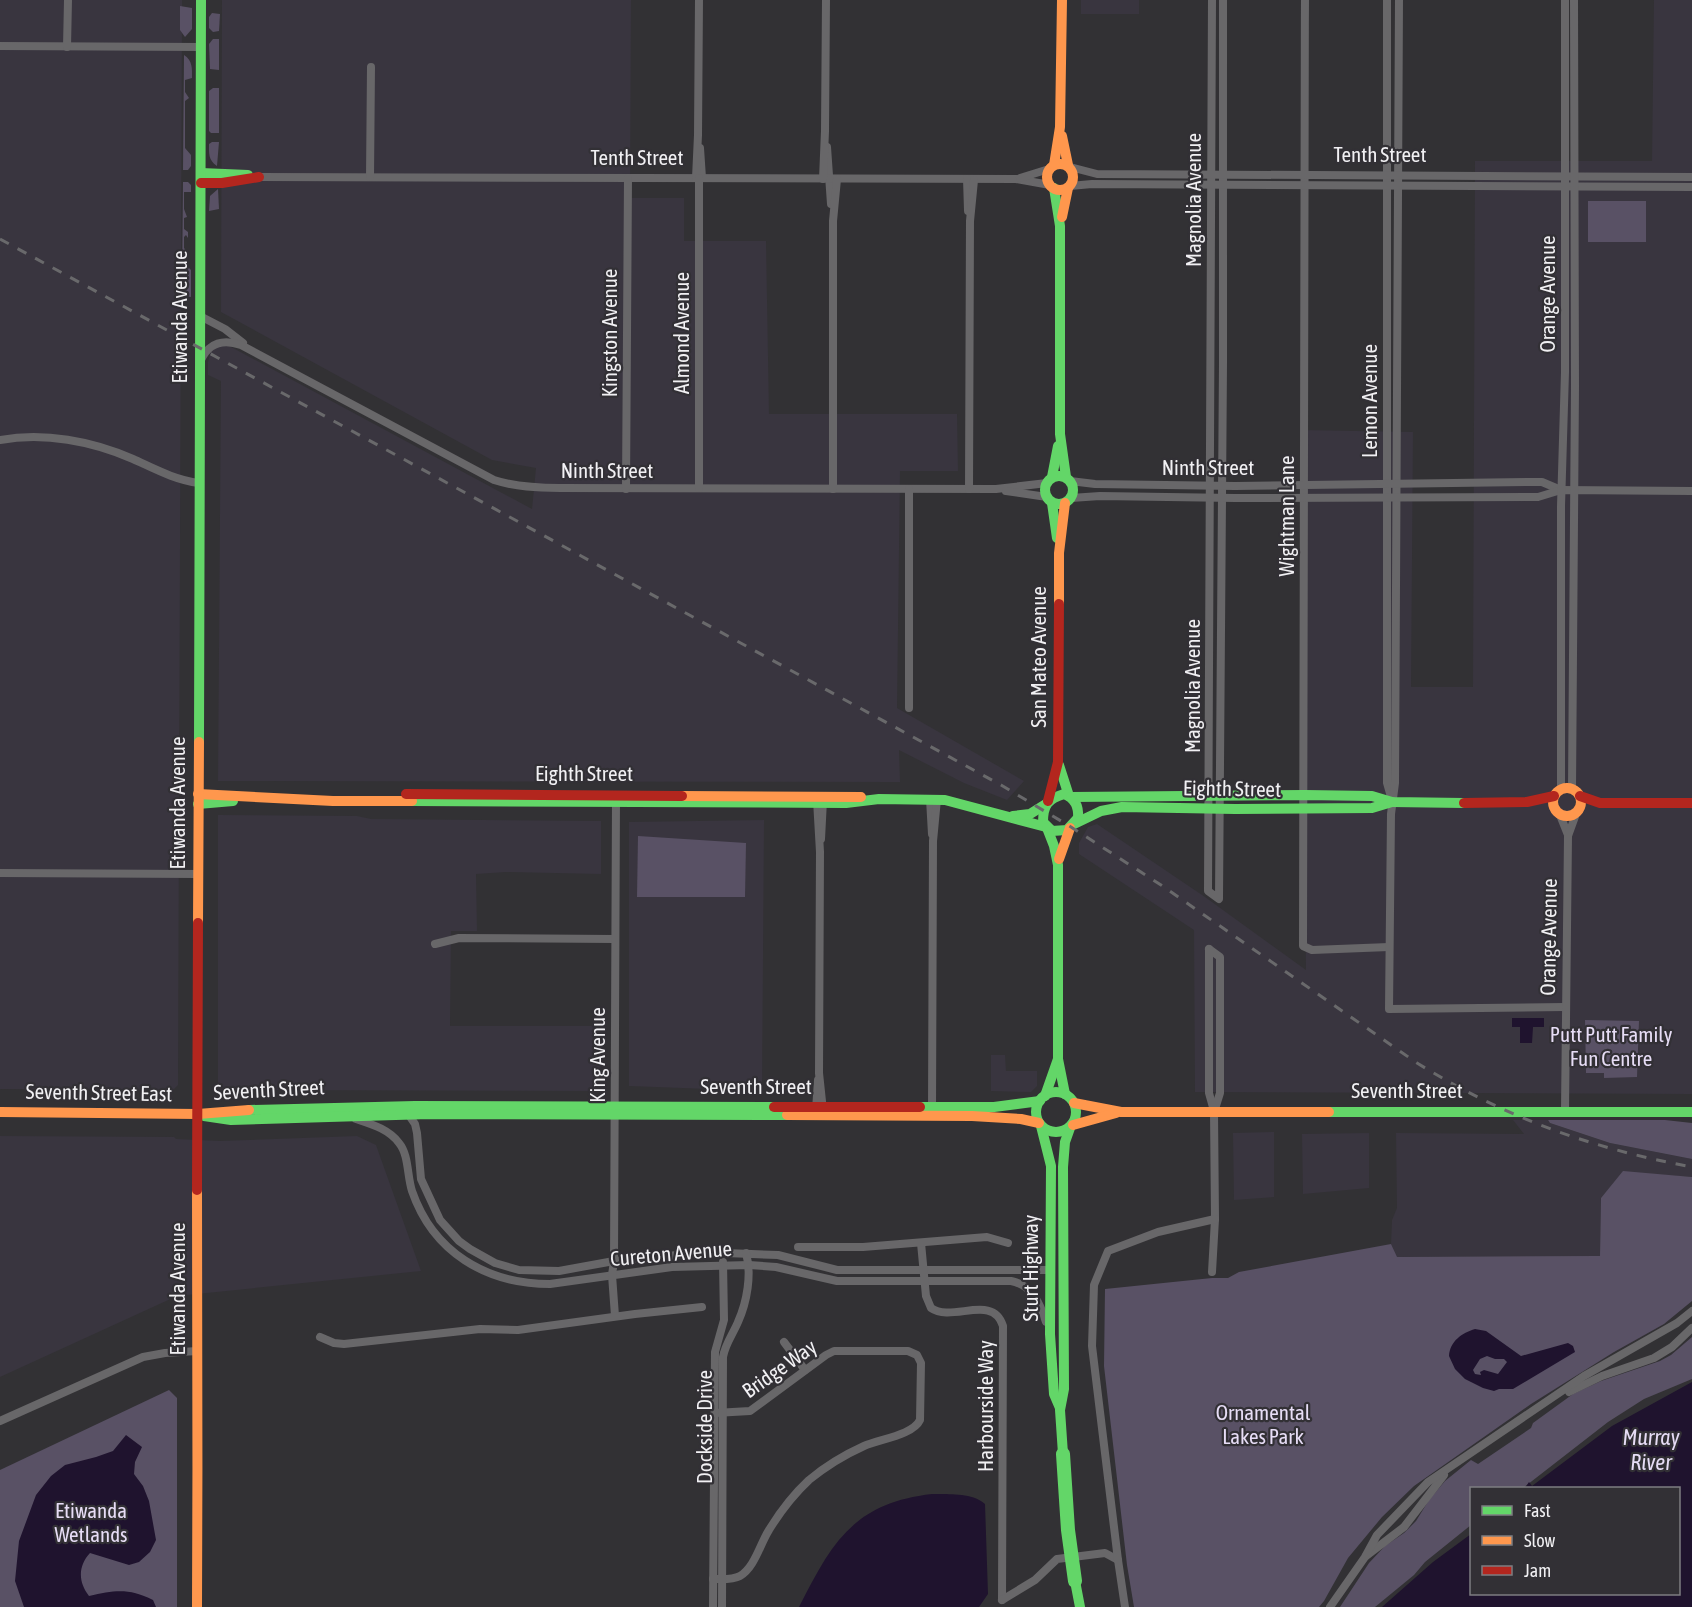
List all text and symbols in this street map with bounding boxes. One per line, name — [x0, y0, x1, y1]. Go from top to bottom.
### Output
street label: Magnolia Avenue — [1181, 133, 1205, 267]
street label: Tenth Street — [1334, 142, 1426, 166]
street label: Tenth Street — [591, 145, 683, 169]
street label: Orange Avenue — [1535, 235, 1559, 353]
street label: Etiwanda Avenue — [167, 251, 191, 383]
street label: Kingston Avenue — [597, 269, 621, 397]
street label: Almond Avenue — [669, 272, 693, 394]
street label: Lemon Avenue — [1357, 344, 1381, 458]
street label: Ninth Street — [1162, 455, 1254, 479]
street label: Wightman Lane — [1274, 456, 1298, 576]
street label: Ninth Street — [561, 458, 653, 482]
street label: San Mateo Avenue — [1026, 586, 1050, 728]
street label: Magnolia Avenue — [1180, 619, 1204, 753]
street label: Etiwanda Avenue — [165, 737, 189, 869]
street label: Eighth Street — [535, 761, 633, 785]
street label: Eighth Street — [1183, 775, 1281, 801]
street label: Orange Avenue — [1535, 878, 1561, 996]
street label: King Avenue — [585, 1007, 609, 1103]
park label: Putt Putt Family Fun Centre — [1550, 1022, 1673, 1070]
street label: Seventh Street — [213, 1074, 325, 1104]
street label: Seventh Street — [700, 1074, 812, 1098]
street label: Seventh Street — [1351, 1078, 1463, 1102]
street label: Seventh Street East — [26, 1079, 172, 1105]
street label: Sturt Highway — [1018, 1214, 1042, 1321]
street label: Etiwanda Avenue — [165, 1223, 189, 1355]
street label: Cureton Avenue — [609, 1236, 733, 1270]
street label: Bridge Way — [737, 1334, 821, 1402]
street label: Harbourside Way — [973, 1340, 997, 1472]
street label: Dockside Drive — [692, 1370, 716, 1484]
park label: Ornamental Lakes Park — [1216, 1400, 1311, 1448]
water label: Murray River — [1623, 1424, 1680, 1475]
legend — [1470, 1487, 1680, 1595]
park label: Etiwanda Wetlands — [54, 1498, 128, 1546]
text: Fast — [1524, 1500, 1551, 1521]
text: Slow — [1524, 1530, 1555, 1551]
text: Jam — [1524, 1560, 1551, 1581]

